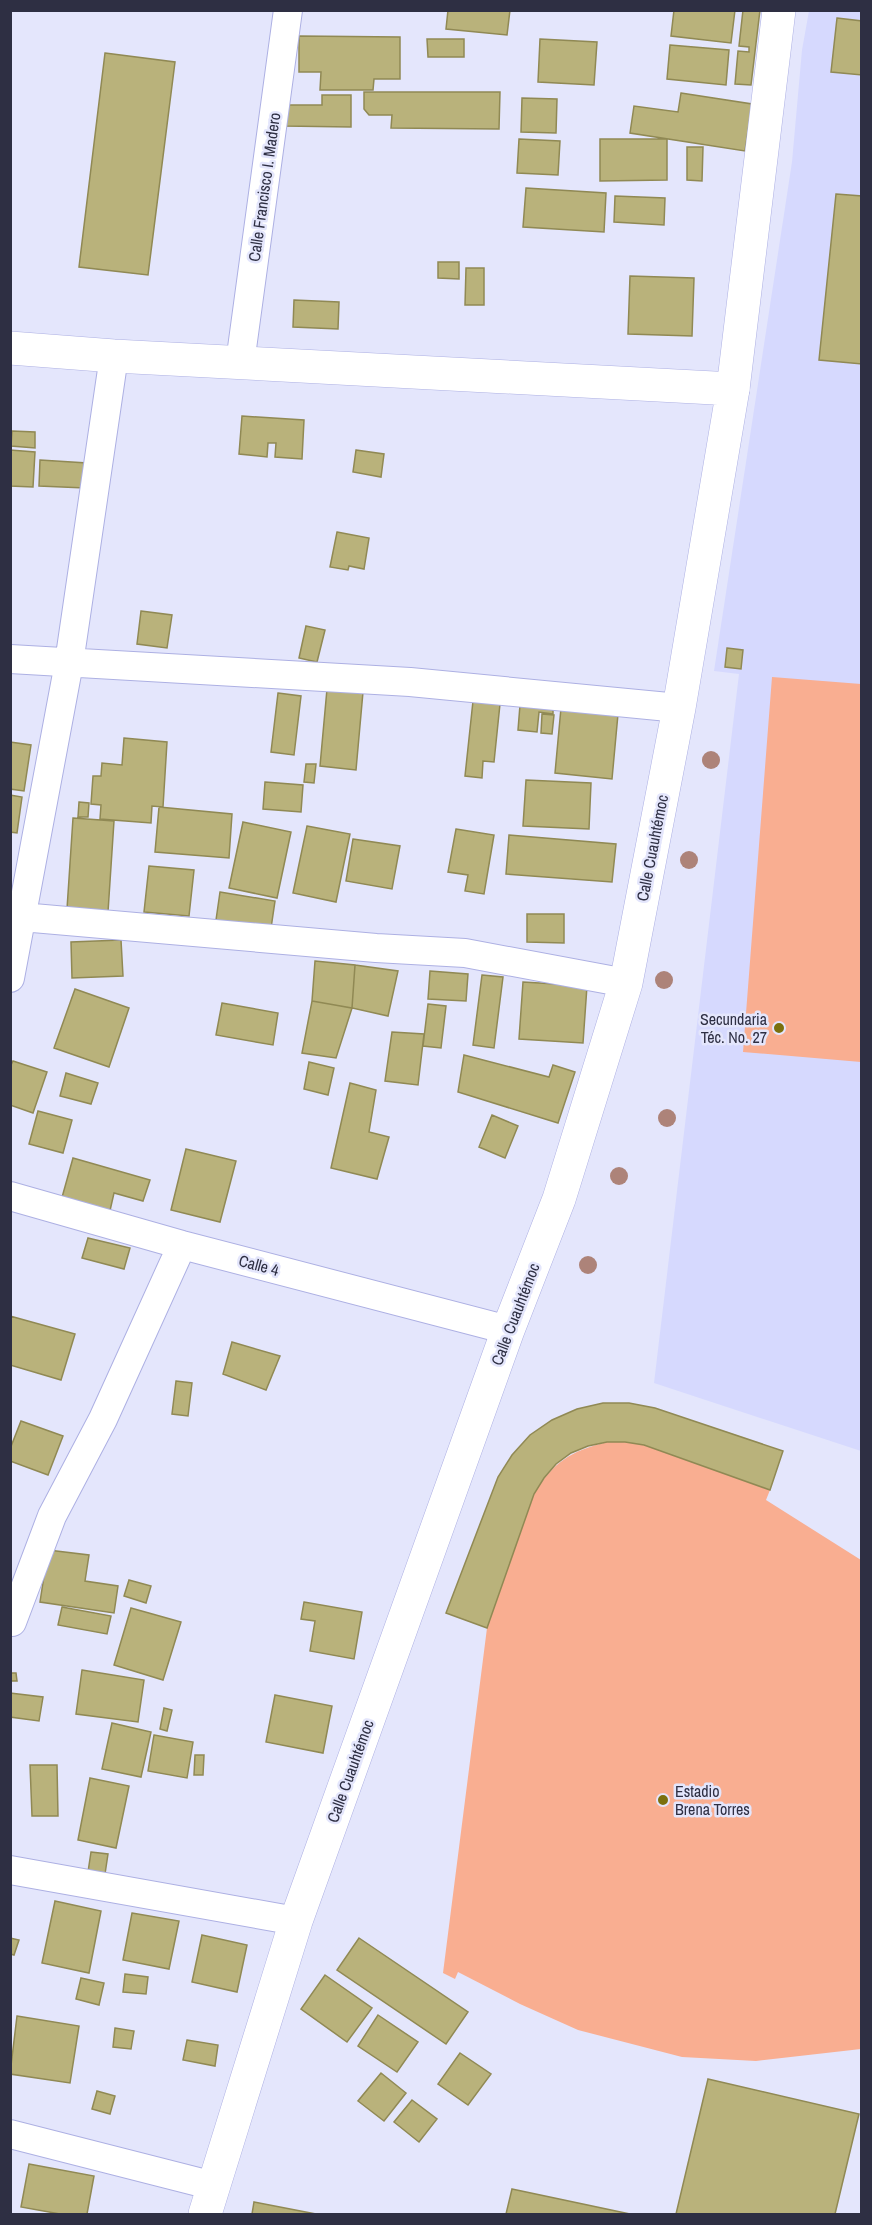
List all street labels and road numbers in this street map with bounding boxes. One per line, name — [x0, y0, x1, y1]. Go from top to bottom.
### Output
street label: Calle Francisco I. Madero — [243, 111, 285, 263]
street label: Calle Cuauhtémoc — [631, 793, 673, 903]
street label: Calle 4 — [236, 1249, 282, 1281]
street label: Calle Cuauhtémoc — [485, 1259, 545, 1368]
street label: Calle Cuauhtémoc — [321, 1716, 379, 1825]

